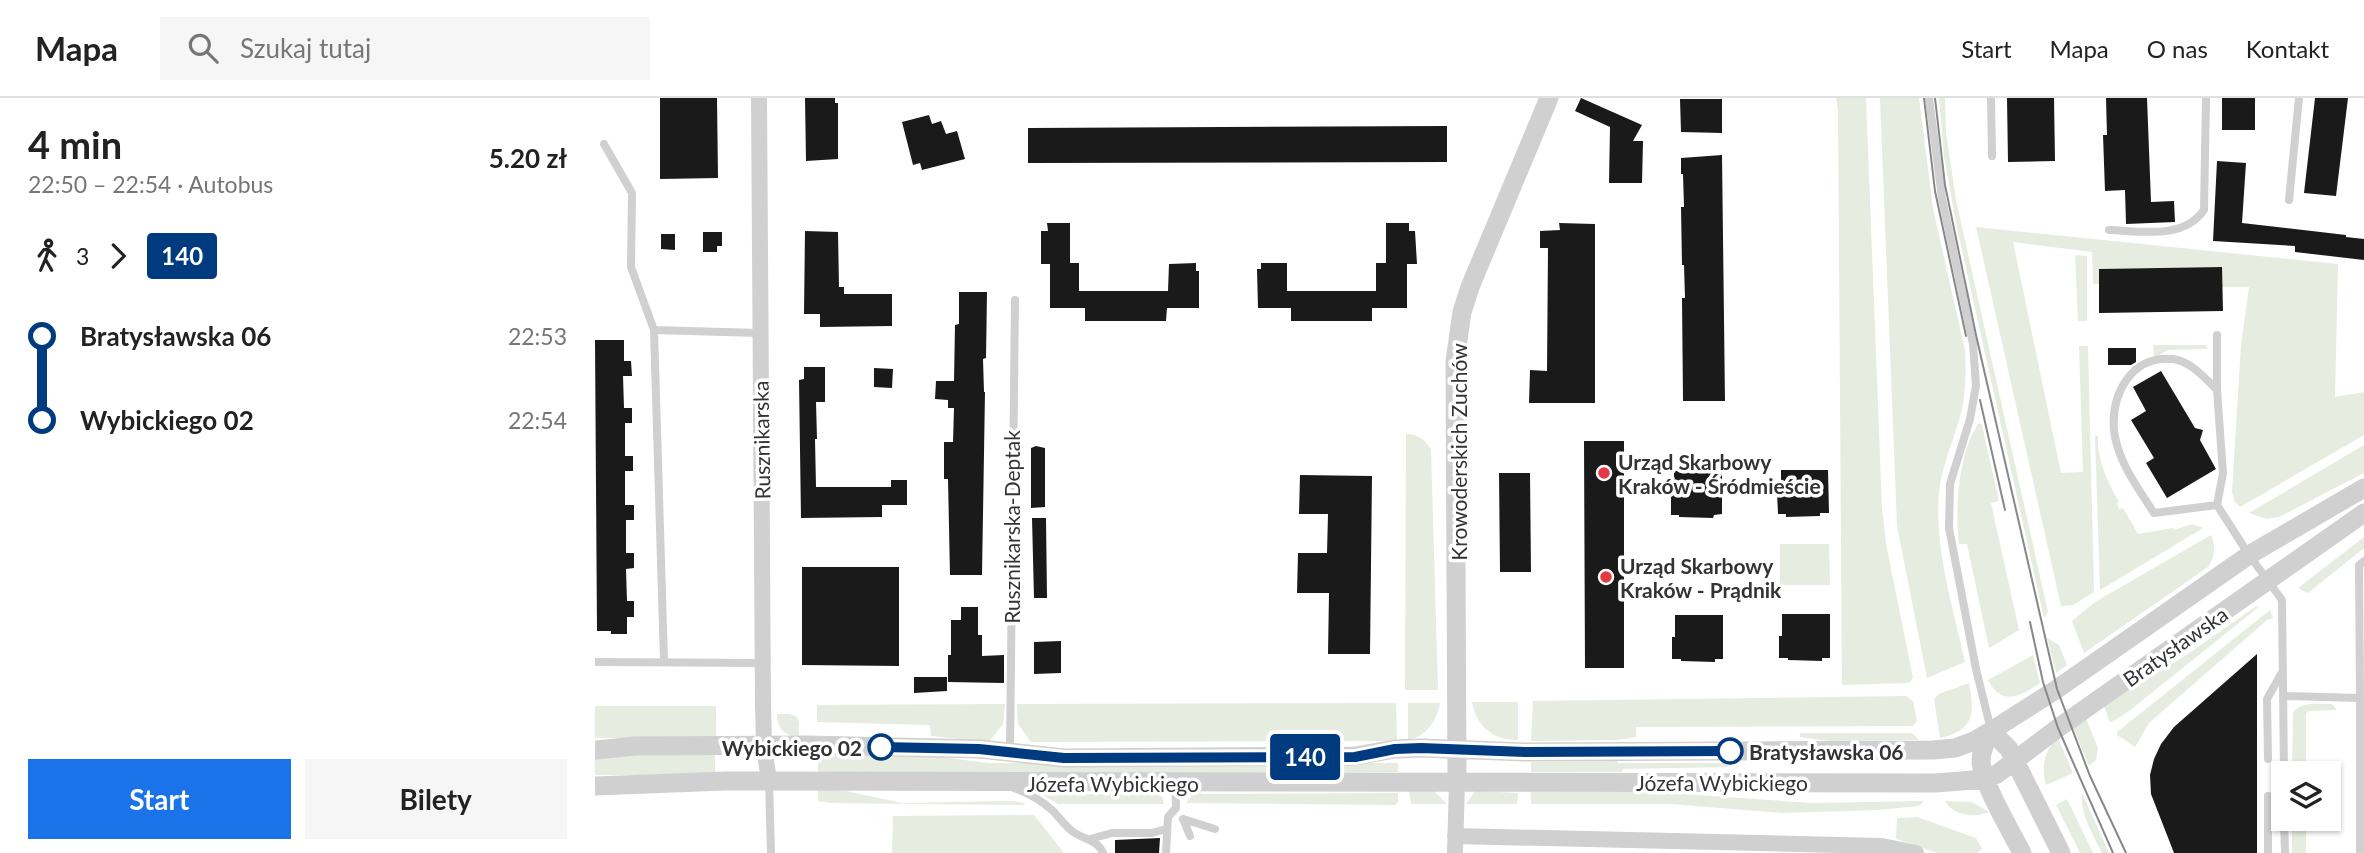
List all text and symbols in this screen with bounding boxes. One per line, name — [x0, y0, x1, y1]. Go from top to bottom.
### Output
search box — [160, 17, 650, 80]
text: Mapa — [35, 28, 118, 68]
icon: search — [184, 29, 222, 67]
text: Szukaj tutaj — [240, 32, 371, 64]
text: Start — [1961, 34, 2012, 63]
text: Mapa — [2050, 34, 2109, 63]
text: O nas — [2147, 34, 2208, 63]
text: Kontakt — [2246, 34, 2329, 63]
text: 4 min — [28, 121, 122, 167]
text: 5.20 zł — [489, 142, 567, 174]
text: 22:50 – 22:54 · Autobus — [28, 170, 273, 198]
icon: walk — [28, 237, 66, 275]
icon: forward — [99, 237, 137, 275]
text: 140 — [161, 241, 203, 270]
text: 3 — [76, 242, 89, 270]
text: Bratysławska 06 — [80, 320, 271, 352]
text: 22:53 — [508, 322, 567, 350]
street label: Krowoderskich Zuchów — [1446, 343, 1471, 561]
street label: Rusznikarska — [747, 380, 775, 500]
text: Wybickiego 02 — [80, 404, 254, 436]
text: 22:54 — [508, 406, 567, 434]
street label: Rusznikarska-Deptak — [999, 430, 1024, 624]
place label: Urząd Skarbowy Kraków - Śródmieście — [1618, 449, 1821, 498]
marker: Urząd Skarbowy Kraków - Śródmieście — [1596, 465, 1612, 481]
place label: Urząd Skarbowy Kraków - Prądnik — [1620, 553, 1782, 602]
marker: Urząd Skarbowy Kraków - Prądnik — [1598, 569, 1614, 585]
street label: Bratysławska — [2118, 601, 2232, 691]
marker: Wybickiego 02 — [868, 734, 894, 760]
line badge: 140 — [1265, 734, 1345, 780]
place label: Wybickiego 02 — [722, 735, 862, 760]
marker: Bratysławska 06 — [1717, 738, 1743, 764]
place label: Bratysławska 06 — [1749, 739, 1904, 764]
text: 140 — [1284, 742, 1326, 771]
button: Start — [28, 759, 291, 839]
button: Bilety — [305, 759, 567, 839]
map controls — [2271, 761, 2341, 831]
button: layers — [2271, 761, 2341, 831]
street label: Józefa Wybickiego — [1636, 770, 1808, 795]
street label: Józefa Wybickiego — [1027, 771, 1199, 796]

